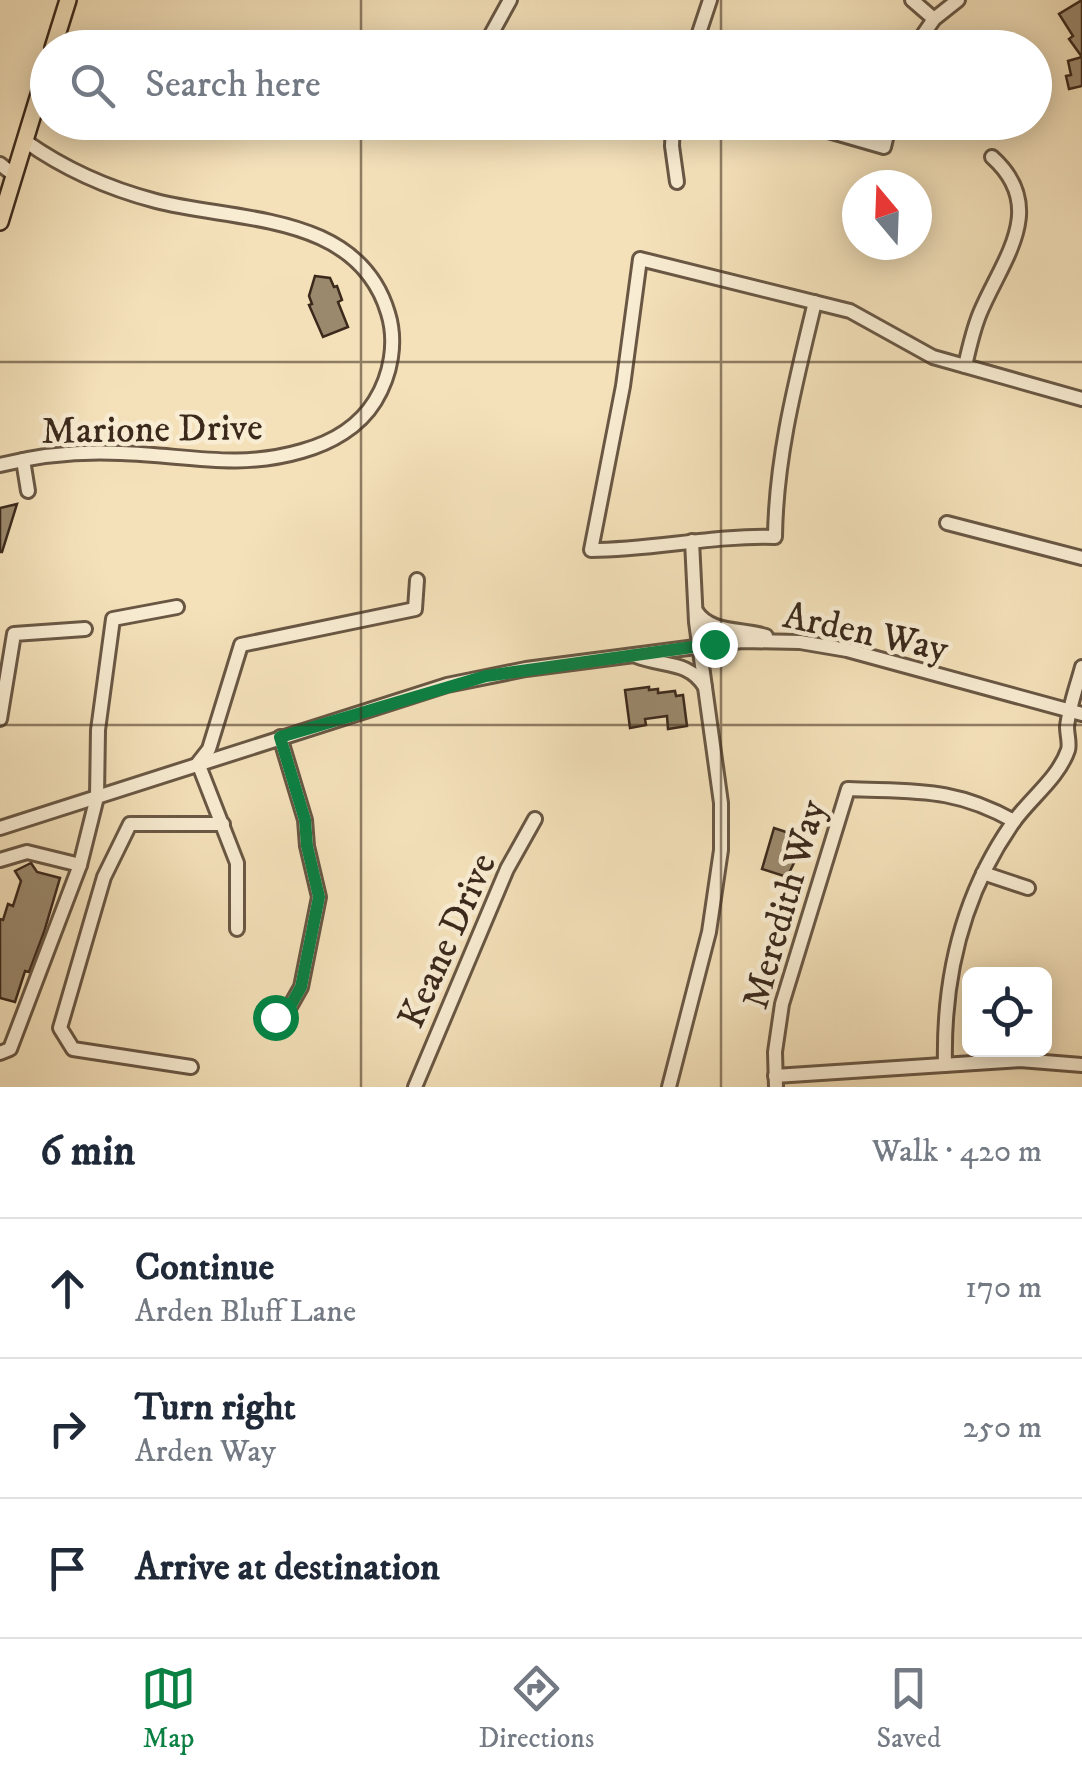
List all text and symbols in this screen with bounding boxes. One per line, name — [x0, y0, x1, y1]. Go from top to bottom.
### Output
search box — [30, 30, 1052, 140]
icon: search — [65, 58, 120, 113]
text: Search here — [145, 61, 321, 109]
north arrow — [842, 170, 932, 260]
street label: Marione Drive — [41, 404, 263, 456]
street label: Arden Way — [779, 592, 953, 674]
route end — [692, 622, 738, 668]
street label: Meredith Way — [732, 794, 838, 1015]
street label: Keane Drive — [388, 846, 508, 1036]
map controls — [962, 967, 1052, 1057]
button: locate — [962, 967, 1052, 1057]
route start — [253, 995, 299, 1041]
text: 6 min — [40, 1126, 135, 1178]
text: Walk · 420 m — [872, 1132, 1042, 1172]
text: Continue — [135, 1244, 274, 1292]
icon: ahead — [40, 1261, 95, 1316]
text: 170 m — [965, 1268, 1042, 1308]
text: Arden Bluff Lane — [135, 1292, 356, 1332]
text: Turn right — [135, 1384, 296, 1432]
icon: right — [40, 1401, 95, 1456]
text: 250 m — [962, 1408, 1042, 1448]
text: Arden Way — [135, 1432, 276, 1472]
icon: arrive — [40, 1541, 95, 1596]
text: Arrive at destination — [135, 1544, 440, 1592]
tab: Map — [141, 1661, 196, 1756]
tab: Directions — [478, 1661, 594, 1756]
tab: Saved — [877, 1661, 941, 1756]

